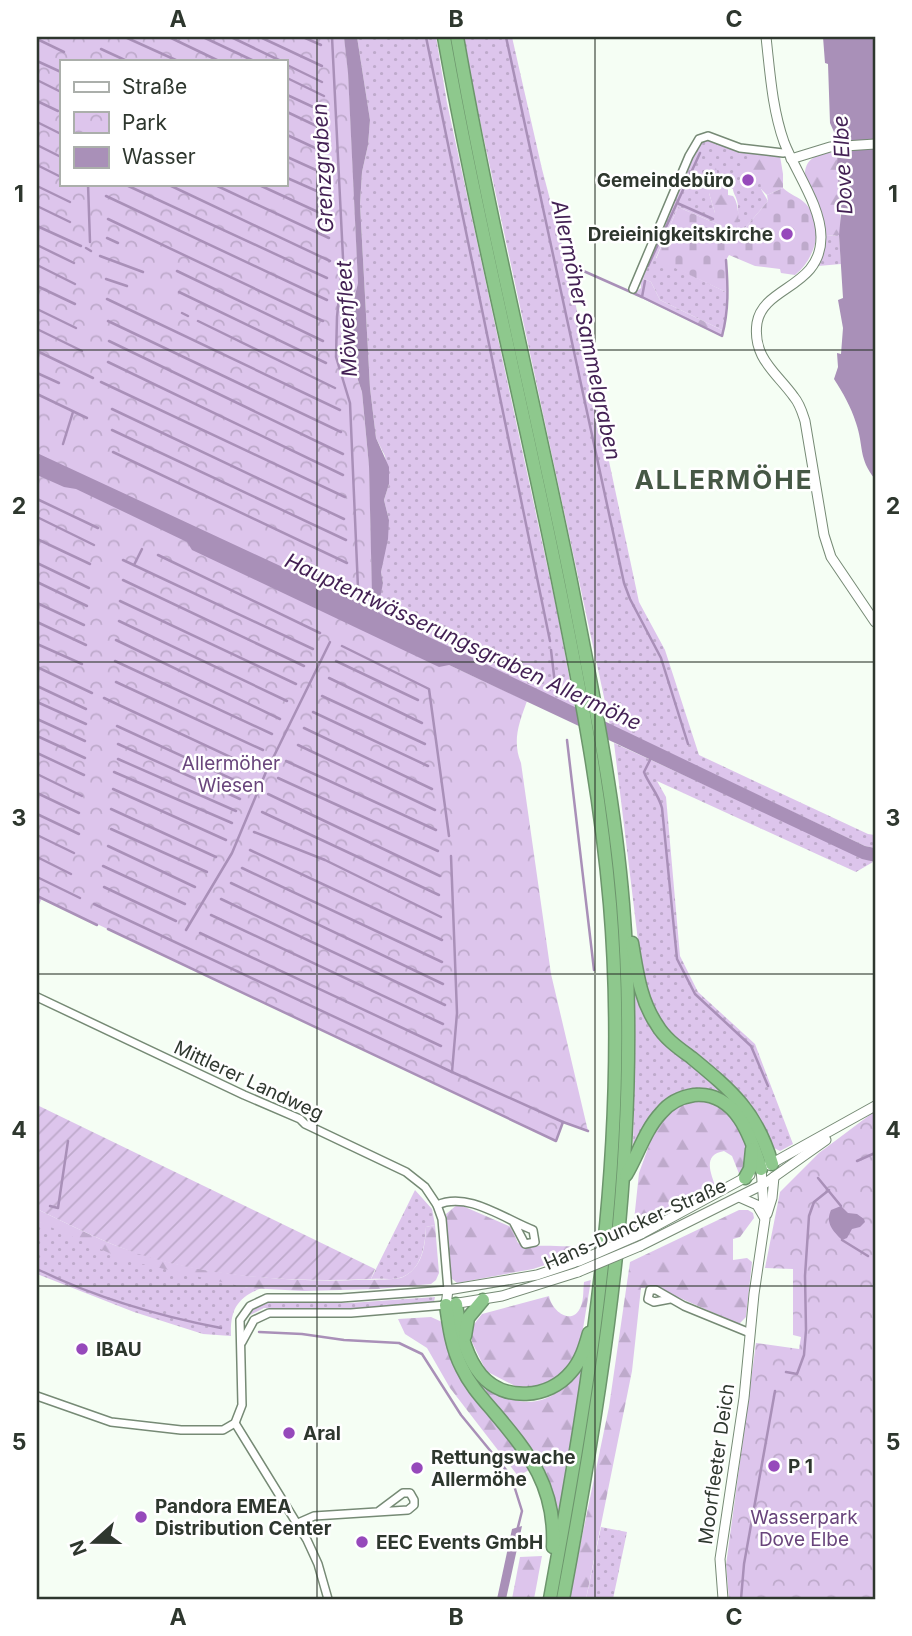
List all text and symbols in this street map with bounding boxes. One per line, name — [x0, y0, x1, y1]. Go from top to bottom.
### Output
text: A — [169, 5, 187, 33]
text: B — [448, 5, 464, 33]
text: C — [725, 5, 743, 33]
legend — [60, 60, 287, 186]
text: Straße — [122, 74, 187, 99]
water label: Grenzgraben — [307, 103, 338, 233]
text: Park — [122, 110, 167, 135]
water label: Dove Elbe — [827, 115, 858, 215]
text: Wasser — [122, 144, 196, 169]
place label: Gemeindebüro — [597, 169, 734, 192]
marker: Gemeindebüro — [740, 172, 756, 188]
text: 1 — [14, 180, 24, 208]
text: 1 — [888, 180, 898, 208]
water label: Allermöher Sammelgraben — [546, 197, 626, 462]
place label: Dreieinigkeitskirche — [588, 223, 773, 246]
marker: Dreieinigkeitskirche — [779, 226, 795, 242]
water label: Möwenfleet — [331, 259, 362, 378]
district label: ALLERMÖHE — [634, 464, 814, 495]
text: 2 — [12, 492, 26, 520]
text: 2 — [886, 492, 900, 520]
water label: Hauptentwässerungsgraben Allermöhe — [281, 548, 645, 735]
park label: Allermöher Wiesen — [182, 752, 280, 797]
text: 3 — [12, 804, 26, 832]
text: 3 — [886, 804, 900, 832]
street label: Mittlerer Landweg — [171, 1036, 327, 1125]
text: 4 — [11, 1116, 27, 1144]
text: 4 — [885, 1116, 901, 1144]
street label: Hans-Duncker-Straße — [541, 1174, 730, 1275]
place label: IBAU — [96, 1338, 142, 1361]
marker: IBAU — [74, 1341, 90, 1357]
street label: Moorfleeter Deich — [694, 1382, 739, 1546]
place label: Aral — [303, 1422, 341, 1445]
marker: Aral — [281, 1425, 297, 1441]
text: 5 — [12, 1428, 26, 1456]
text: 5 — [886, 1428, 900, 1456]
place label: Rettungswache Allermöhe — [431, 1446, 576, 1491]
place label: P 1 — [788, 1455, 813, 1478]
marker: P 1 — [766, 1458, 782, 1474]
marker: Rettungswache Allermöhe — [409, 1460, 425, 1476]
place label: Pandora EMEA Distribution Center — [155, 1495, 332, 1540]
north arrow — [60, 1506, 130, 1576]
park label: Wasserpark Dove Elbe — [750, 1506, 858, 1551]
marker: Pandora EMEA Distribution Center — [133, 1509, 149, 1525]
place label: EEC Events GmbH — [376, 1531, 543, 1554]
marker: EEC Events GmbH — [354, 1534, 370, 1550]
text: N — [65, 1537, 92, 1559]
text: A — [169, 1603, 187, 1631]
text: B — [448, 1603, 464, 1631]
text: C — [725, 1603, 743, 1631]

